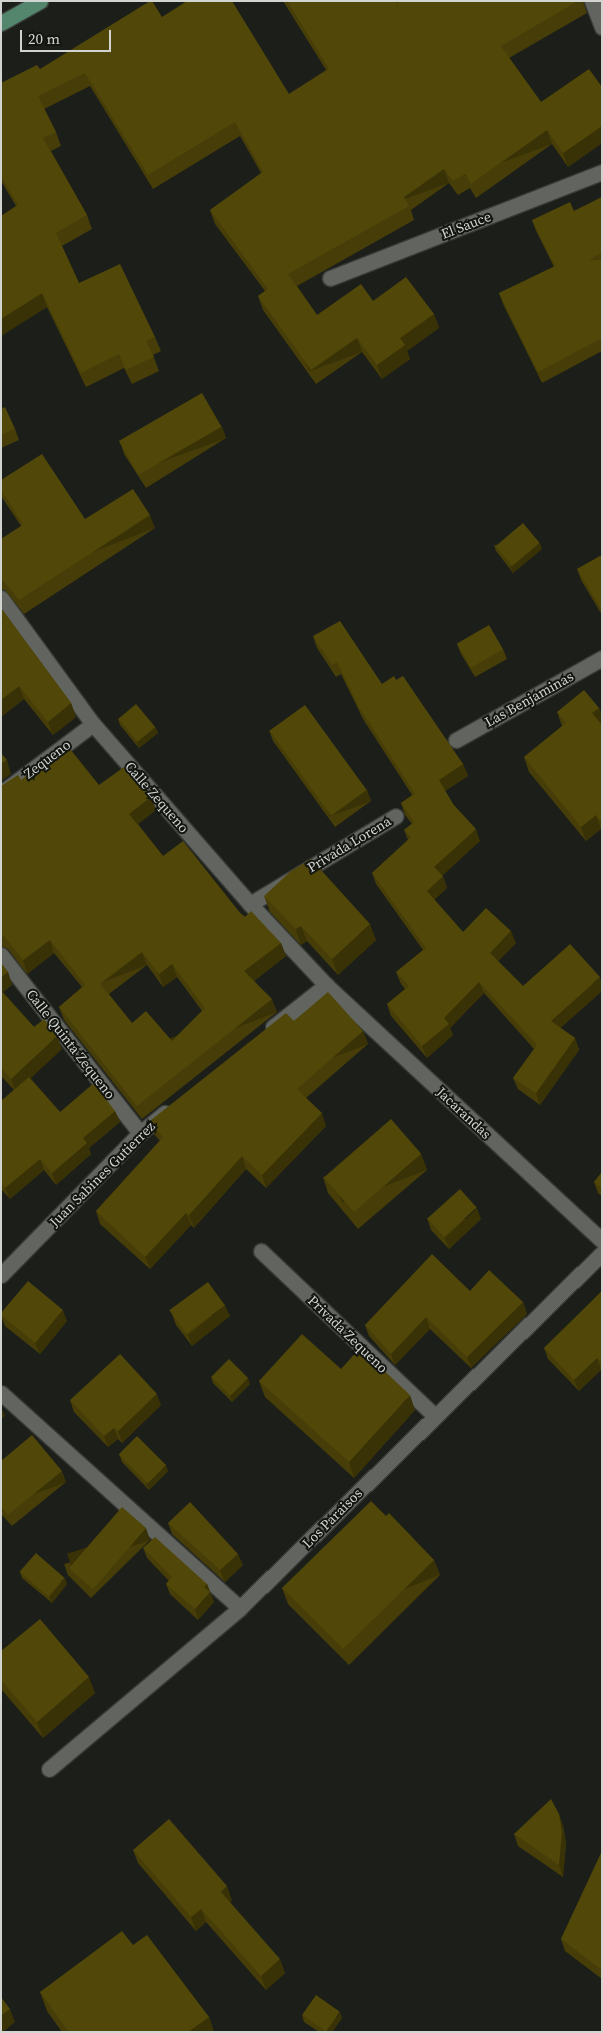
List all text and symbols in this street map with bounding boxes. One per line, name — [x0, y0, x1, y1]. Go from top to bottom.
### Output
scale bar — [22, 20, 114, 52]
text: 20 m — [28, 28, 60, 49]
street label: El Sauce — [439, 208, 493, 242]
street label: Las Benjaminas — [482, 668, 576, 730]
street label: Zequeno — [20, 736, 74, 782]
street label: Calle Zequeno — [122, 758, 192, 836]
street label: Privada Lorena — [304, 812, 394, 876]
street label: Calle Quinta Zequeno — [23, 986, 119, 1102]
street label: Jacarandas — [433, 1084, 495, 1142]
street label: Juan Sabines Gutierrez — [46, 1118, 158, 1230]
street label: Privada Zequeno — [305, 1292, 391, 1376]
street label: Los Paraisos — [299, 1485, 365, 1551]

